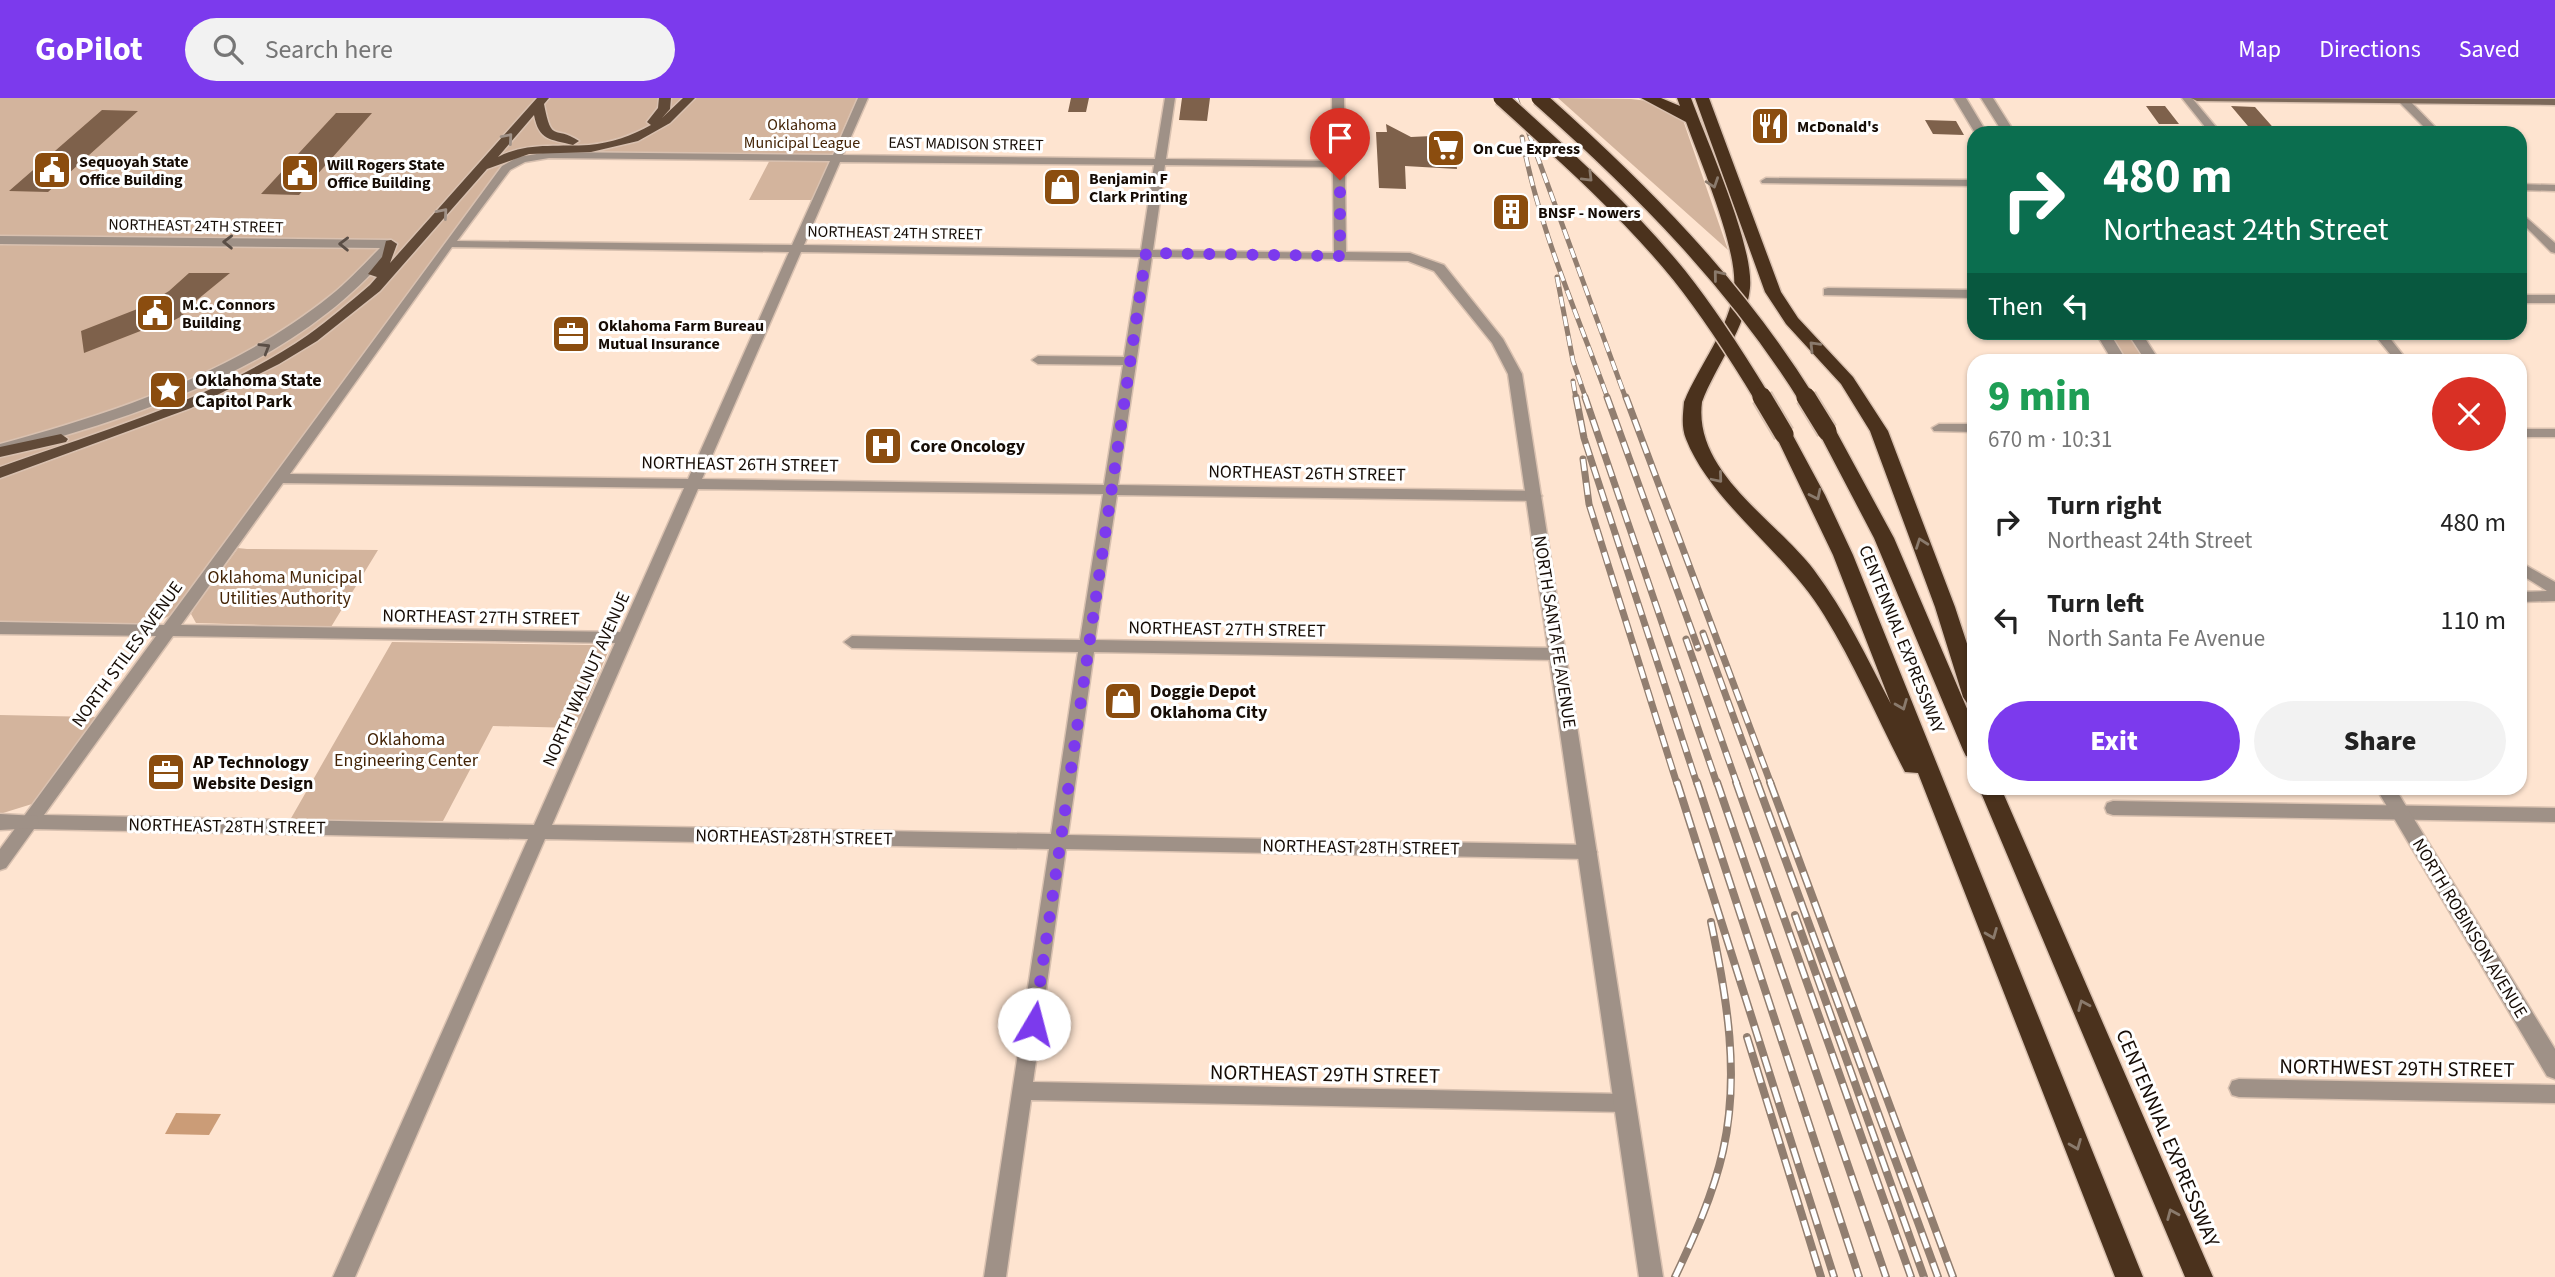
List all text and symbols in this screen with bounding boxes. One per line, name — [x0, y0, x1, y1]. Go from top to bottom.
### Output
search box — [185, 18, 675, 81]
text: GoPilot — [35, 26, 143, 73]
icon: search — [209, 30, 247, 68]
text: Search here — [265, 31, 393, 68]
text: Map — [2238, 32, 2281, 67]
text: Directions — [2319, 32, 2421, 67]
text: Saved — [2459, 32, 2520, 67]
restaurant icon: McDonald's — [1749, 105, 1791, 147]
pin — [1310, 108, 1370, 180]
park label: Oklahoma Municipal League — [744, 114, 860, 154]
place label: McDonald's — [1797, 116, 1879, 138]
icon: arrive — [1321, 119, 1359, 157]
supermarket icon: On Cue Express — [1425, 127, 1467, 169]
street label: EAST MADISON STREET — [888, 132, 1044, 156]
one-way arrow — [500, 133, 512, 146]
place label: On Cue Express — [1473, 138, 1580, 160]
text: 480 m — [2103, 142, 2232, 212]
public building icon: Sequoyah State Office Building — [31, 149, 73, 191]
place label: Sequoyah State Office Building — [79, 151, 188, 191]
public building icon: Will Rogers State Office Building — [279, 152, 321, 194]
place label: Will Rogers State Office Building — [327, 154, 445, 194]
icon: right — [1988, 154, 2079, 245]
shop icon: Benjamin F Clark Printing — [1041, 166, 1083, 208]
place label: Benjamin F Clark Printing — [1089, 168, 1188, 208]
one-way arrow — [1580, 168, 1593, 181]
one-way arrow — [1705, 177, 1719, 189]
building icon: BNSF - Nowers — [1490, 191, 1532, 233]
place label: BNSF - Nowers — [1538, 202, 1641, 224]
text: Northeast 24th Street — [2103, 207, 2389, 253]
one-way arrow — [435, 208, 447, 221]
street label: NORTHEAST 24TH STREET — [108, 213, 284, 239]
street label: NORTHEAST 24TH STREET — [807, 220, 983, 246]
one-way arrow — [223, 235, 234, 250]
one-way arrow — [338, 236, 349, 252]
one-way arrow — [1714, 270, 1726, 283]
icon: left — [2057, 287, 2095, 325]
text: Then — [1988, 288, 2043, 325]
public building icon: M.C. Connors Building — [134, 292, 176, 334]
place label: M.C. Connors Building — [182, 294, 275, 334]
office icon: Oklahoma Farm Bureau Mutual Insurance — [550, 313, 592, 355]
place label: Oklahoma Farm Bureau Mutual Insurance — [598, 315, 764, 355]
one-way arrow — [1809, 341, 1822, 354]
one-way arrow — [257, 343, 270, 356]
text: 9 min — [1988, 367, 2091, 427]
place label: Oklahoma State Capitol Park — [195, 368, 322, 414]
place icon: Oklahoma State Capitol Park — [147, 369, 189, 411]
button: close — [2432, 377, 2506, 451]
text: 670 m · 10:31 — [1988, 423, 2112, 456]
hospital icon: Core Oncology — [862, 425, 904, 467]
place label: Core Oncology — [910, 434, 1026, 459]
street label: NORTHEAST 26TH STREET — [641, 450, 839, 479]
street label: NORTHEAST 26TH STREET — [1208, 459, 1406, 488]
one-way arrow — [1710, 469, 1722, 482]
text: Turn right — [2047, 487, 2162, 524]
one-way arrow — [1807, 488, 1821, 500]
icon: right — [1988, 503, 2026, 541]
text: 480 m — [2440, 504, 2506, 541]
text: Northeast 24th Street — [2047, 524, 2252, 557]
street label: NORTH SANTA FE AVENUE — [1527, 534, 1582, 730]
one-way arrow — [1915, 537, 1929, 549]
street label: CENTENNIAL EXPRESSWAY — [1852, 542, 1951, 737]
park label: Oklahoma Municipal Utilities Authority — [208, 565, 362, 611]
street label: NORTH STILES AVENUE — [66, 576, 189, 732]
text: Turn left — [2047, 585, 2144, 622]
street label: NORTH WALNUT AVENUE — [537, 588, 636, 771]
icon: left — [1988, 601, 2026, 639]
text: 110 m — [2440, 602, 2506, 639]
street label: NORTHEAST 27TH STREET — [382, 603, 580, 632]
street label: NORTHEAST 27TH STREET — [1128, 615, 1326, 644]
text: North Santa Fe Avenue — [2047, 622, 2265, 655]
place label: Doggie Depot Oklahoma City — [1150, 679, 1268, 725]
shop icon: Doggie Depot Oklahoma City — [1102, 680, 1144, 722]
one-way arrow — [1893, 699, 1907, 711]
button: Exit — [1988, 701, 2240, 781]
button: Share — [2254, 701, 2506, 781]
park label: Oklahoma Engineering Center — [334, 727, 479, 773]
place label: AP Technology Website Design — [192, 750, 313, 796]
office icon: AP Technology Website Design — [145, 751, 187, 793]
street label: NORTHEAST 28TH STREET — [128, 812, 326, 841]
street label: NORTHEAST 28TH STREET — [695, 823, 893, 852]
street label: NORTHEAST 28TH STREET — [1262, 833, 1460, 862]
street label: NORTH ROBINSON AVENUE — [2406, 834, 2533, 1023]
one-way arrow — [1984, 927, 1998, 939]
position arrow — [997, 987, 1071, 1061]
one-way arrow — [2077, 1000, 2091, 1012]
street label: CENTENNIAL EXPRESSWAY — [2108, 1024, 2228, 1252]
street label: NORTHWEST 29TH STREET — [2279, 1051, 2515, 1085]
street label: NORTHEAST 29TH STREET — [1210, 1057, 1440, 1091]
one-way arrow — [2068, 1139, 2082, 1151]
one-way arrow — [2166, 1209, 2180, 1222]

